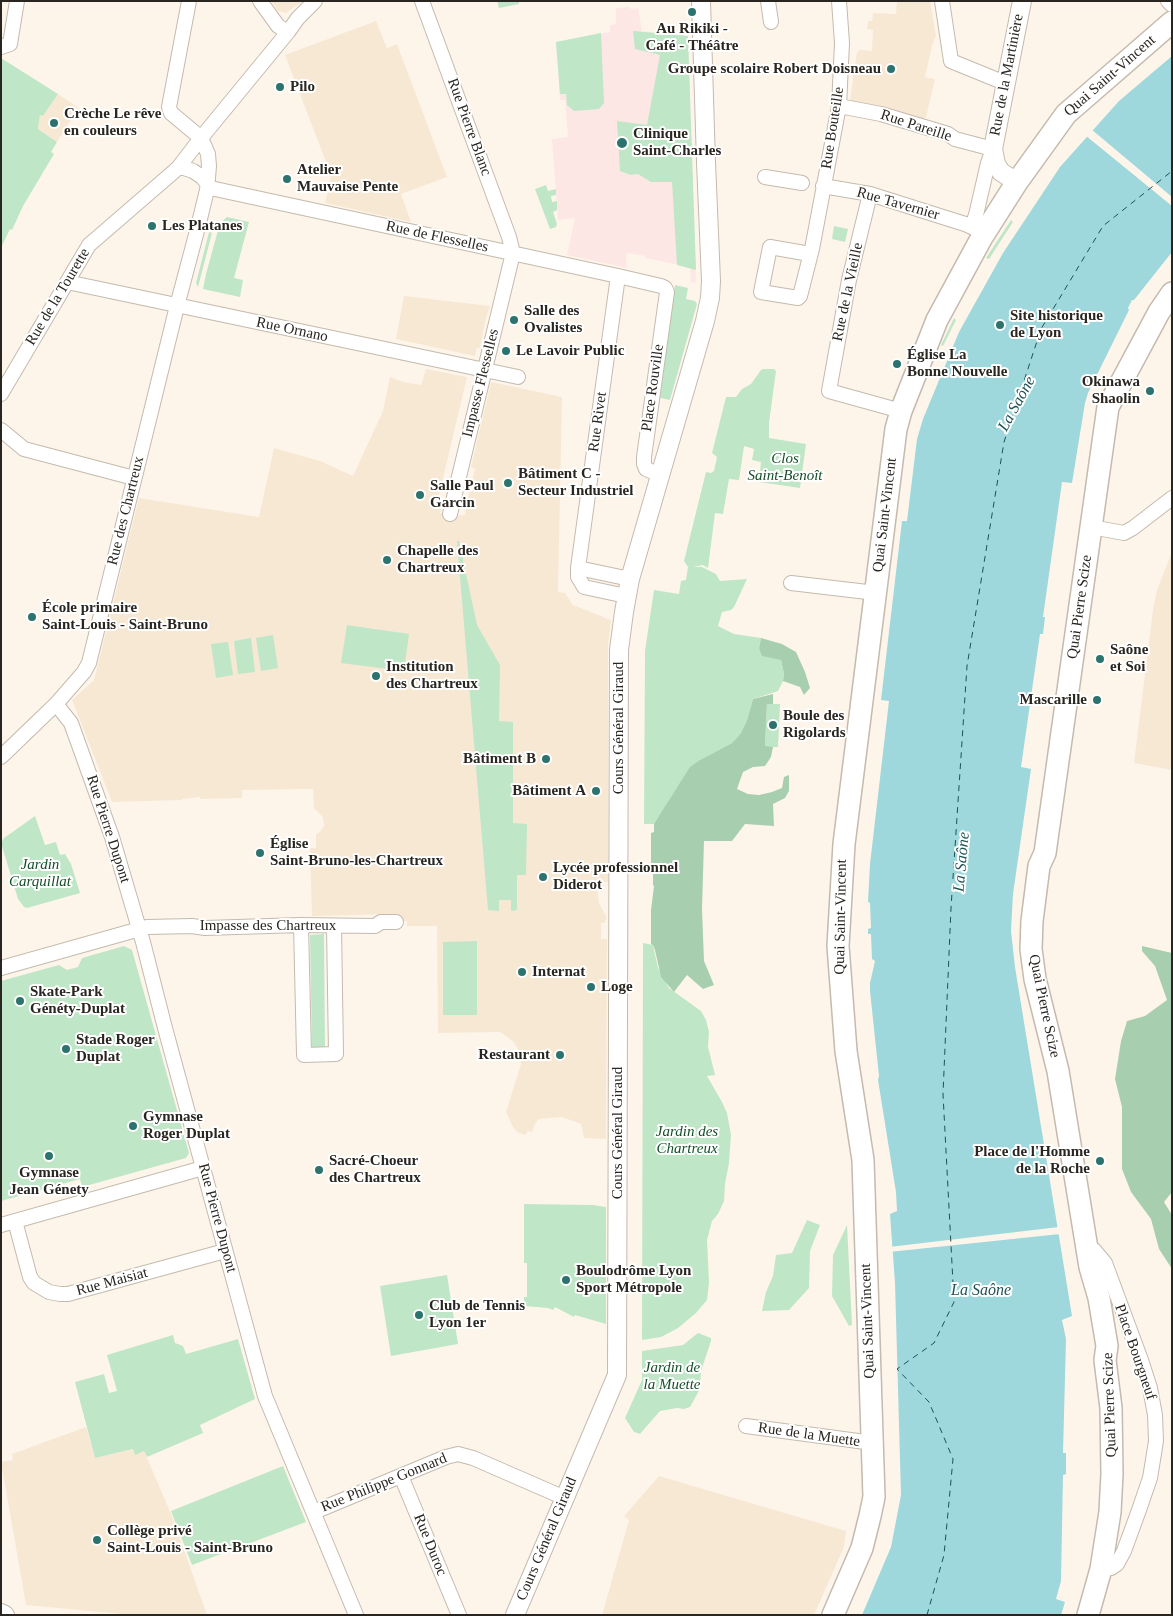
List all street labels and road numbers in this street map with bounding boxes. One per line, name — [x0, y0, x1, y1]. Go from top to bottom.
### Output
street label: Rue de la Martinière — [986, 13, 1028, 137]
street label: Quai Saint-Vincent — [1061, 31, 1159, 121]
street label: Rue Pierre Blanc — [443, 76, 495, 178]
street label: Rue Bouteille — [818, 86, 848, 170]
street label: Rue Pareille — [878, 106, 954, 146]
street label: Rue Tavernier — [855, 184, 941, 224]
street label: Rue de Flesselles — [384, 217, 490, 257]
street label: Rue de la Vieille — [829, 241, 867, 343]
street label: Rue de la Tourette — [22, 245, 94, 349]
street label: Rue Ornano — [254, 314, 330, 346]
street label: Impasse Flesselles — [459, 327, 503, 439]
street label: Place Rouville — [638, 343, 668, 433]
street label: Rue Rivet — [585, 391, 611, 453]
street label: Rue des Chartreux — [104, 455, 148, 567]
street label: Quai Saint-Vincent — [869, 457, 901, 573]
street label: Quai Pierre Scize — [1064, 554, 1096, 660]
street label: Cours Général Giraud — [610, 662, 628, 794]
street label: Rue Pierre Dupont — [82, 773, 134, 885]
street label: Quai Saint-Vincent — [831, 859, 851, 975]
street label: Impasse des Chartreux — [200, 917, 336, 935]
street label: Quai Pierre Scize — [1024, 953, 1064, 1059]
street label: Cours Général Giraud — [609, 1067, 627, 1199]
street label: Rue Pierre Dupont — [194, 1161, 240, 1275]
street label: Quai Saint-Vincent — [857, 1263, 879, 1379]
street label: Rue Maisiat — [74, 1264, 150, 1300]
street label: Place Bourgneuf — [1110, 1302, 1160, 1402]
street label: Quai Pierre Scize — [1099, 1352, 1121, 1458]
street label: Rue de la Muette — [757, 1419, 861, 1451]
street label: Rue Philippe Gonnard — [318, 1450, 450, 1516]
street label: Cours Général Giraud — [513, 1475, 581, 1603]
street label: Rue Duroc — [409, 1511, 451, 1579]

